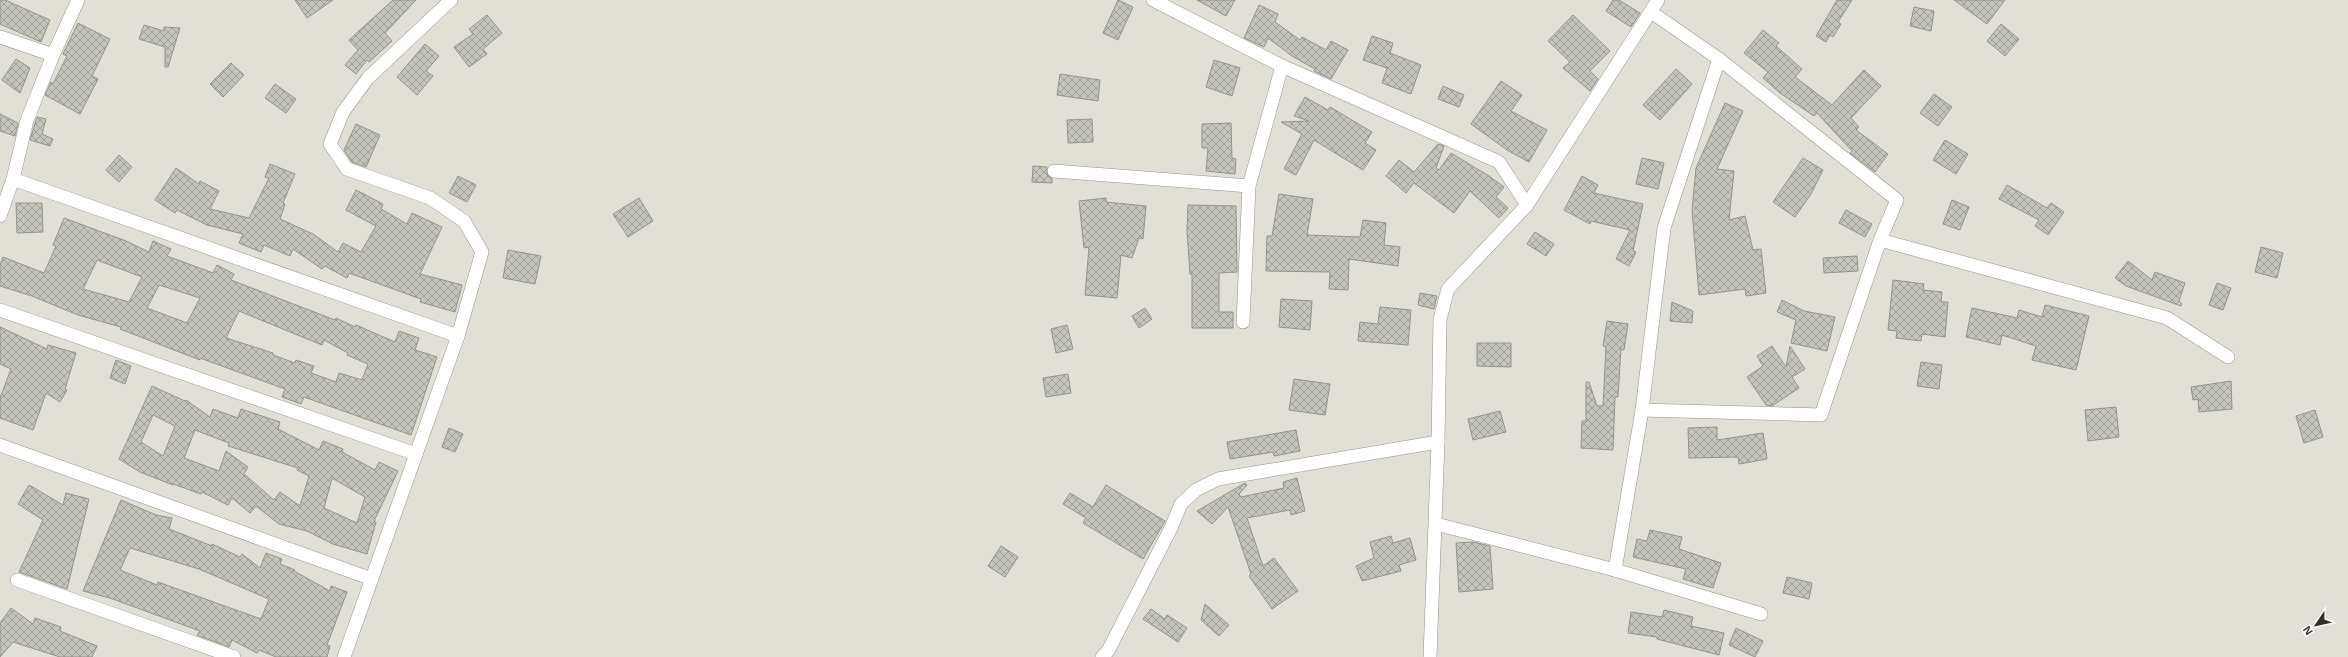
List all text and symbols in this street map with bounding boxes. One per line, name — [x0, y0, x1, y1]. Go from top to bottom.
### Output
north arrow — [2296, 605, 2336, 645]
text: N — [2300, 624, 2315, 637]

